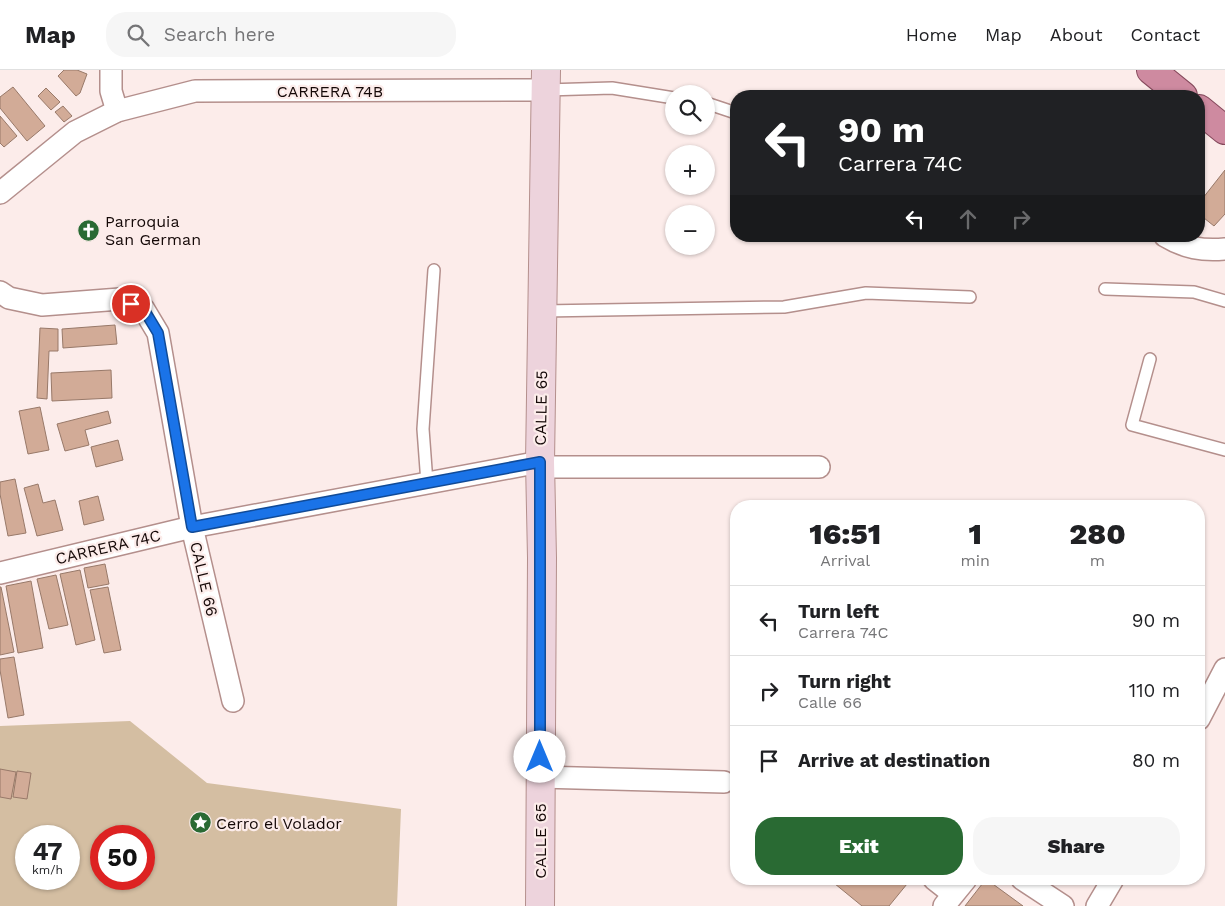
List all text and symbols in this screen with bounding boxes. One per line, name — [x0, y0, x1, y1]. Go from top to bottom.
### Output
search box — [106, 12, 456, 57]
text: Map — [25, 21, 76, 49]
icon: search — [124, 21, 152, 49]
text: Search here — [164, 23, 275, 46]
text: Home — [906, 24, 957, 45]
text: Map — [985, 24, 1022, 45]
text: About — [1050, 24, 1102, 45]
text: Contact — [1130, 24, 1200, 45]
street label: CARRERA 74B — [277, 82, 383, 101]
map controls — [665, 85, 715, 255]
button: search — [665, 85, 715, 135]
text: 90 m — [838, 109, 925, 151]
icon: left — [755, 110, 820, 175]
button: + — [665, 145, 715, 195]
text: Carrera 74C — [838, 151, 962, 176]
button: − — [665, 205, 715, 255]
icon: left — [901, 205, 929, 233]
icon: ahead — [954, 205, 982, 233]
icon: right — [1007, 205, 1035, 233]
place label: Parroquia San German — [105, 212, 201, 249]
church icon: Parroquia San German — [77, 218, 101, 242]
pin — [110, 283, 152, 325]
icon: arrive — [117, 290, 145, 318]
street label: CALLE 65 — [531, 370, 551, 446]
text: 16:51 — [809, 516, 881, 551]
text: 1 — [969, 516, 982, 551]
text: 280 — [1069, 516, 1126, 551]
street label: CARRERA 74C — [54, 526, 162, 568]
street label: CALLE 66 — [186, 540, 222, 618]
text: Arrival — [820, 551, 870, 570]
text: min — [961, 551, 990, 570]
text: m — [1090, 551, 1105, 570]
text: Turn left — [798, 600, 879, 623]
icon: left — [755, 607, 783, 635]
text: 90 m — [1132, 609, 1180, 632]
text: Carrera 74C — [798, 623, 889, 642]
text: Turn right — [798, 670, 891, 693]
icon: right — [755, 677, 783, 705]
text: 110 m — [1129, 679, 1180, 702]
text: Calle 66 — [798, 693, 862, 712]
position arrow — [513, 730, 565, 782]
icon: arrive — [755, 747, 783, 775]
text: Arrive at destination — [798, 749, 990, 772]
text: 80 m — [1132, 749, 1180, 772]
street label: CALLE 65 — [531, 803, 550, 879]
place icon: Cerro el Volador — [188, 811, 212, 835]
place label: Cerro el Volador — [216, 814, 342, 833]
button: Exit — [755, 817, 963, 875]
button: Share — [973, 817, 1180, 875]
speed limit sign: 50 — [90, 825, 155, 890]
text: 47 — [32, 837, 63, 866]
text: km/h — [32, 863, 63, 877]

